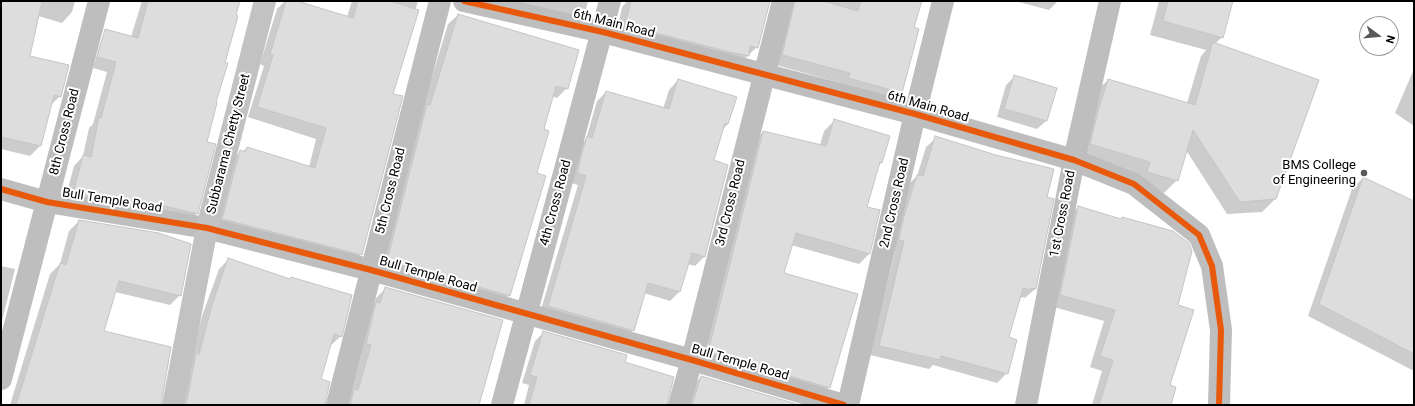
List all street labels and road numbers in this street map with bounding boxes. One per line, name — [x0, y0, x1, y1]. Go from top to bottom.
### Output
street label: 6th Main Road — [571, 6, 657, 42]
street label: Subbarama Chetty Street — [204, 72, 254, 216]
street label: 8th Cross Road — [47, 87, 83, 177]
street label: 6th Main Road — [886, 88, 970, 126]
street label: 5th Cross Road — [373, 146, 409, 236]
street label: 2nd Cross Road — [877, 157, 913, 249]
street label: 4th Cross Road — [537, 158, 575, 248]
street label: 3rd Cross Road — [713, 158, 749, 248]
street label: 1st Cross Road — [1047, 169, 1079, 259]
street label: Bull Temple Road — [61, 185, 163, 217]
street label: Bull Temple Road — [377, 254, 479, 296]
street label: Bull Temple Road — [689, 342, 791, 384]

